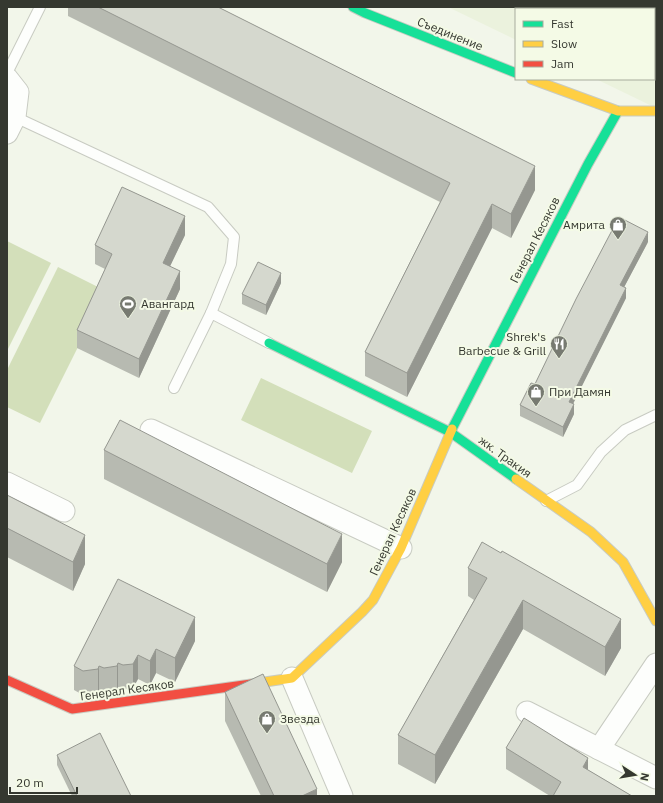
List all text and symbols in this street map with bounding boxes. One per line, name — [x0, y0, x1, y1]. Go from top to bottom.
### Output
legend — [515, 8, 655, 80]
street label: Съединение — [415, 14, 486, 54]
text: Fast — [551, 16, 574, 31]
text: Slow — [551, 36, 577, 51]
text: Jam — [551, 56, 574, 71]
street label: Генерал Кесяков — [506, 194, 563, 285]
shop icon: Амрита — [608, 215, 628, 240]
place label: Амрита — [563, 217, 606, 232]
sports icon: Авангард — [118, 294, 138, 319]
place label: Авангард — [141, 296, 194, 311]
place label: Shrek's Barbecue & Grill — [458, 329, 546, 358]
restaurant icon: Shrek's Barbecue & Grill — [549, 334, 569, 359]
shop icon: При Дамян — [526, 382, 546, 407]
place label: При Дамян — [549, 384, 611, 399]
street label: жк. Тракия — [476, 432, 535, 481]
street label: Генерал Кесяков — [366, 486, 419, 578]
street label: Генерал Кесяков — [79, 675, 175, 704]
shop icon: Звезда — [257, 709, 277, 734]
place label: Звезда — [280, 711, 321, 726]
north arrow — [615, 755, 655, 795]
scale bar — [10, 769, 77, 795]
text: N — [637, 772, 652, 782]
text: 20 m — [16, 775, 44, 790]

